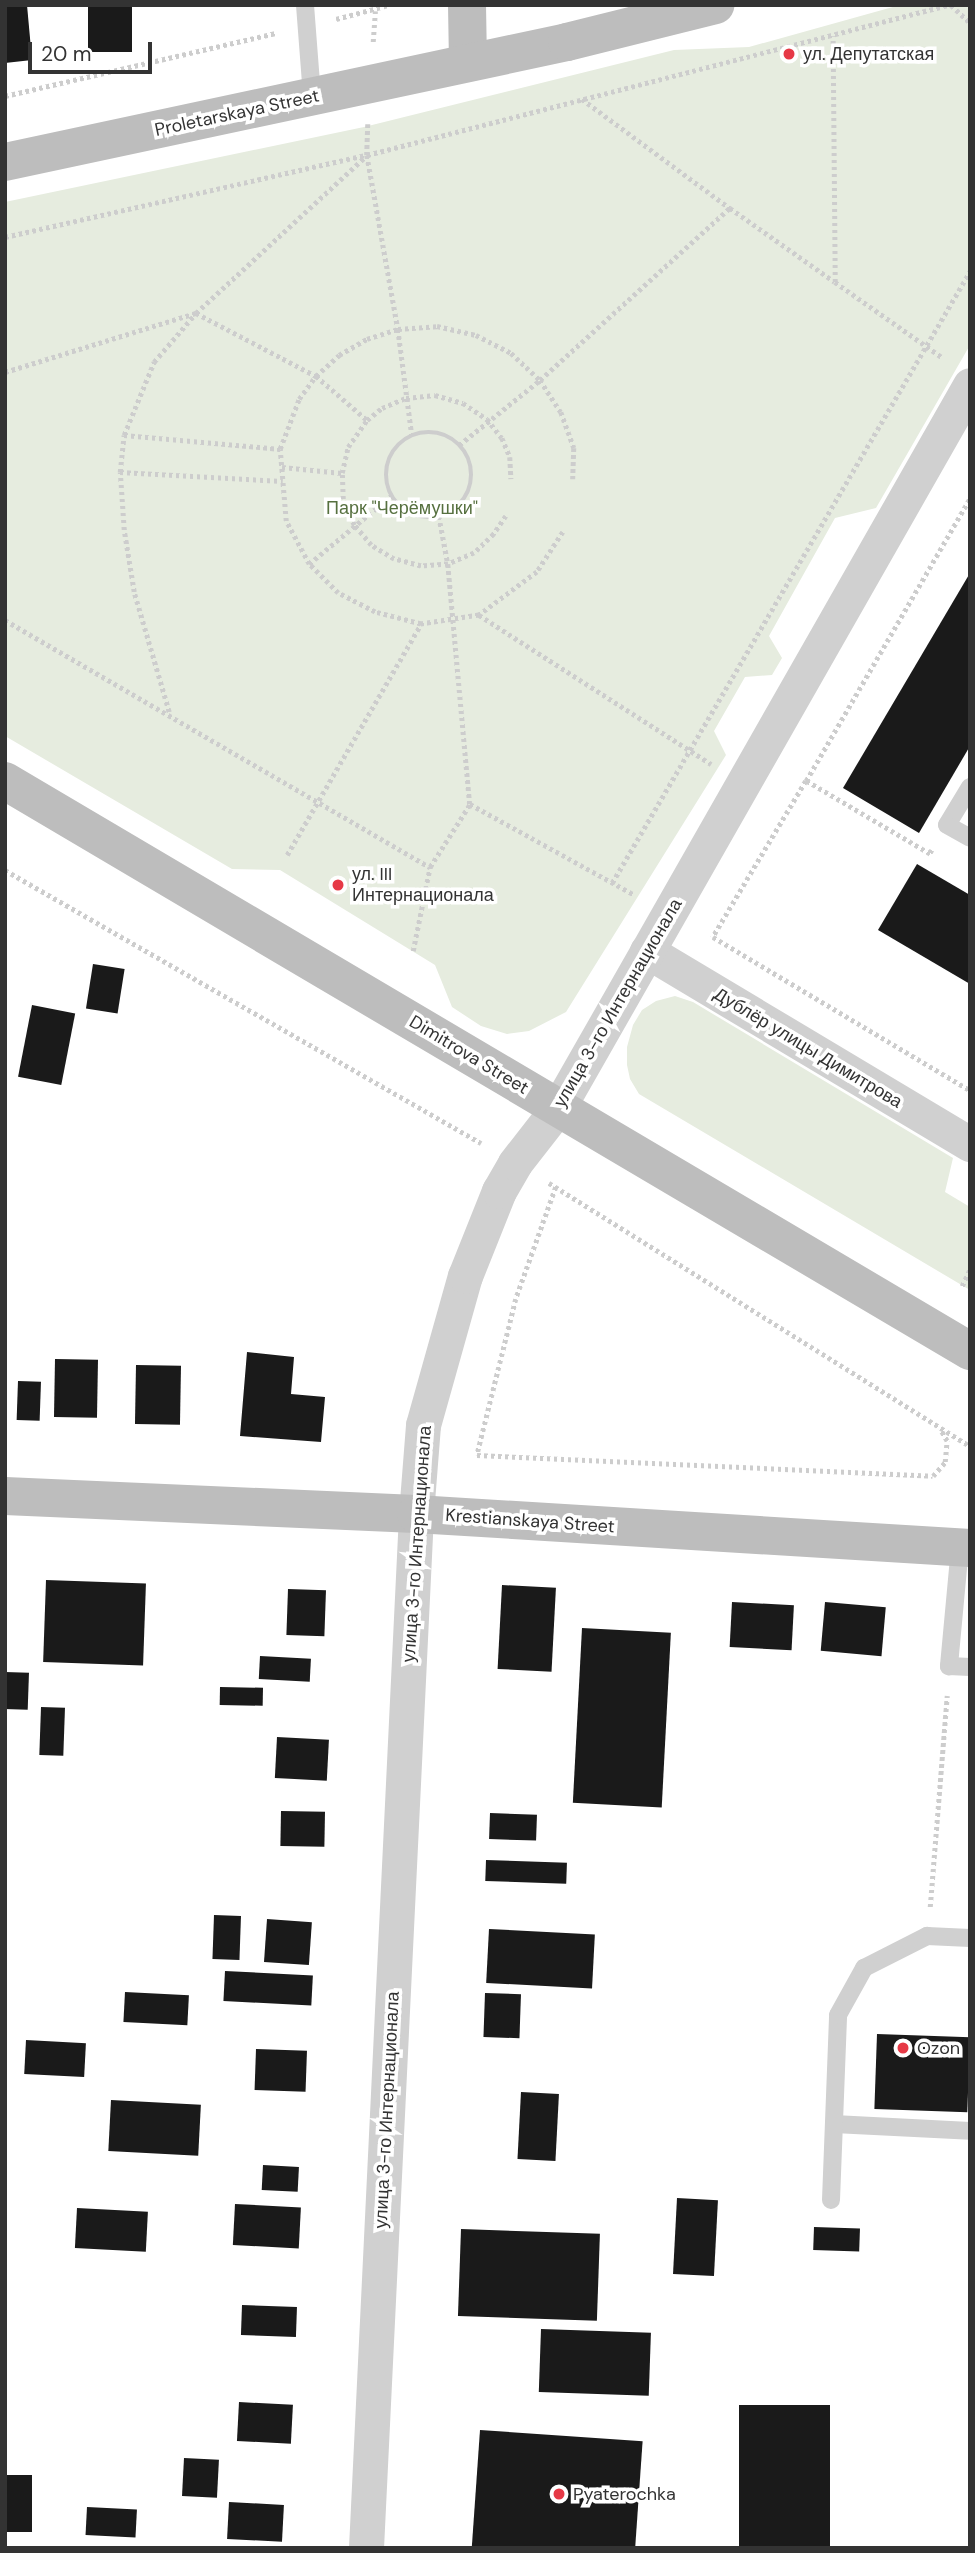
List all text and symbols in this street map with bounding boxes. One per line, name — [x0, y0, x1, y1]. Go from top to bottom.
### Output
scale bar — [32, 28, 156, 72]
text: 20 m — [41, 40, 92, 68]
place label: ул. Депутатская — [803, 43, 934, 65]
marker: ул. Депутатская — [781, 46, 797, 62]
street label: Proletarskaya Street — [153, 85, 321, 141]
park label: Парк "Черёмушки" — [326, 497, 478, 519]
place label: ул. III Интернационала — [352, 864, 494, 906]
marker: ул. III Интернационала — [330, 877, 346, 893]
street label: улица 3-го Интернационала — [549, 895, 687, 1111]
street label: Дублёр улицы Димитрова — [710, 983, 906, 1113]
street label: Dimitrova Street — [405, 1011, 533, 1099]
street label: улица 3-го Интернационала — [398, 1425, 436, 1663]
street label: Krestianskaya Street — [445, 1504, 615, 1538]
street label: улица 3-го Интернационала — [370, 1991, 404, 2229]
place label: Ozon — [917, 2037, 960, 2059]
marker: Ozon — [895, 2040, 911, 2056]
place label: Pyaterochka — [573, 2483, 676, 2505]
marker: Pyaterochka — [551, 2486, 567, 2502]

